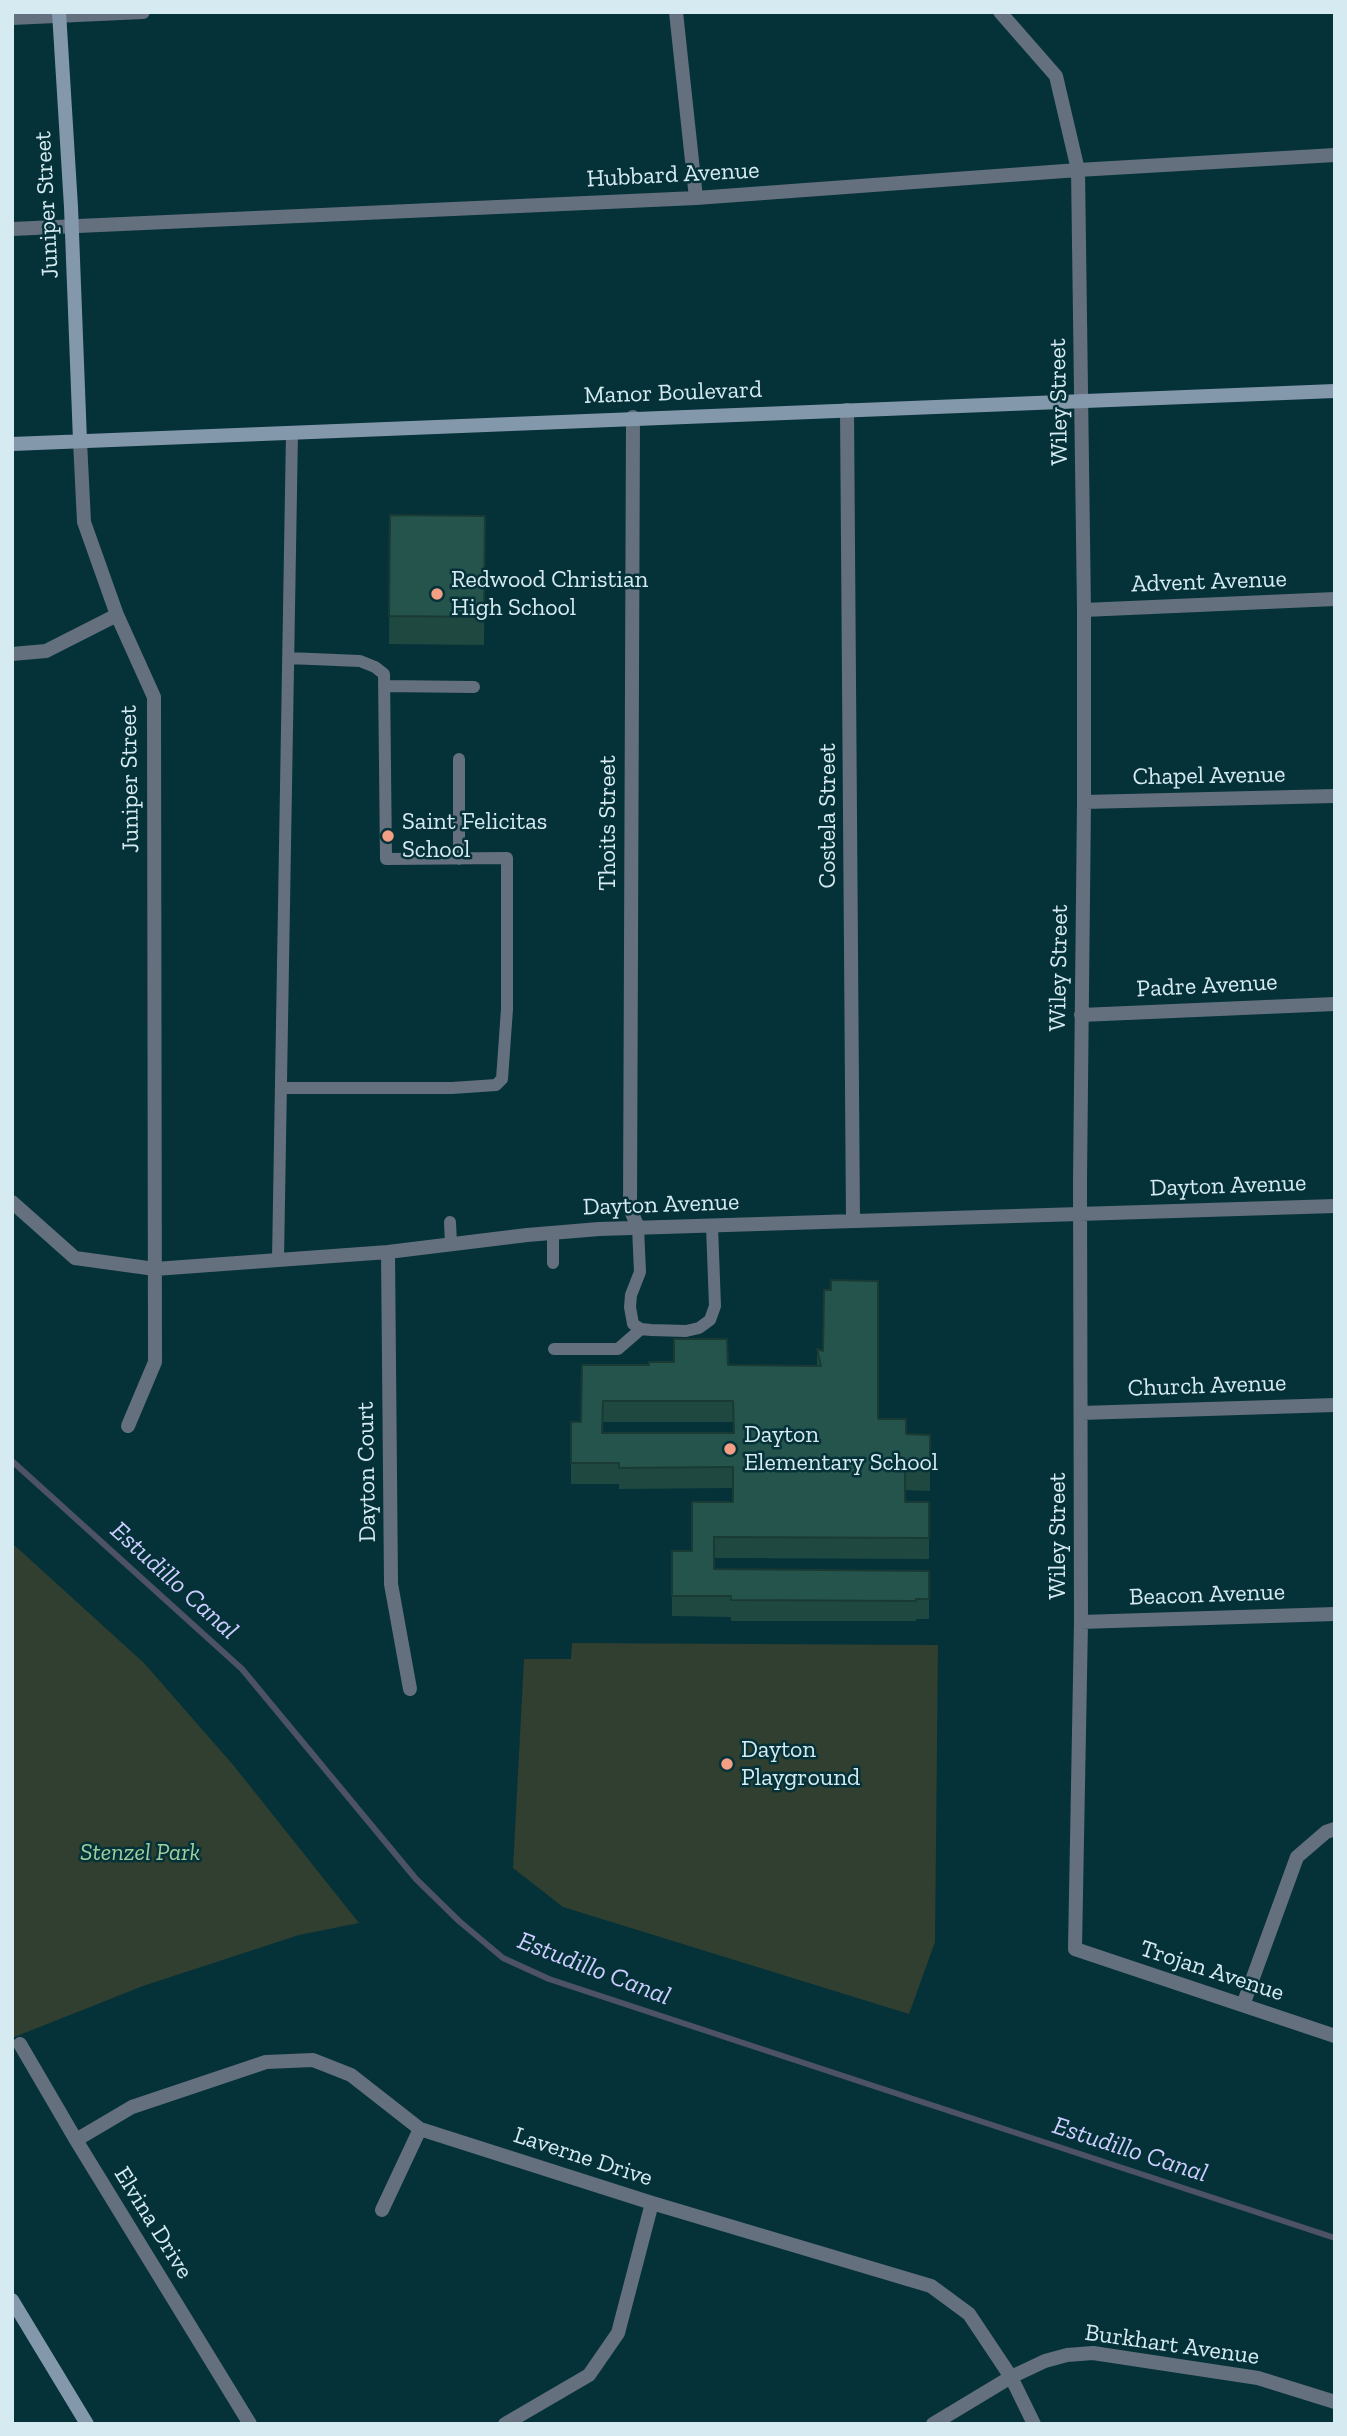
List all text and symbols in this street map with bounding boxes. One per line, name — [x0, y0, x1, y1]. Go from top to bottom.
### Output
street label: Juniper Street — [29, 131, 65, 279]
street label: Hubbard Avenue — [586, 156, 760, 194]
street label: Wiley Street — [1043, 338, 1075, 466]
street label: Manor Boulevard — [583, 375, 763, 411]
street label: Advent Avenue — [1131, 565, 1287, 599]
place label: Redwood Christian High School — [451, 566, 648, 622]
marker: Redwood Christian High School — [429, 586, 445, 602]
street label: Juniper Street — [114, 705, 146, 853]
street label: Costela Street — [814, 743, 842, 889]
street label: Thoits Street — [594, 755, 622, 891]
street label: Chapel Avenue — [1132, 760, 1286, 792]
place label: Saint Felicitas School — [402, 808, 547, 864]
marker: Saint Felicitas School — [380, 828, 396, 844]
street label: Wiley Street — [1043, 904, 1075, 1032]
street label: Padre Avenue — [1136, 968, 1278, 1004]
street label: Dayton Avenue — [1149, 1169, 1307, 1203]
street label: Dayton Avenue — [582, 1188, 740, 1222]
street label: Church Avenue — [1127, 1369, 1287, 1403]
street label: Dayton Court — [351, 1401, 383, 1543]
place label: Dayton Elementary School — [744, 1421, 938, 1477]
marker: Dayton Elementary School — [722, 1441, 738, 1457]
street label: Wiley Street — [1044, 1473, 1072, 1599]
water label: Estudillo Canal — [104, 1515, 244, 1647]
street label: Beacon Avenue — [1129, 1578, 1285, 1612]
place label: Dayton Playground — [741, 1736, 860, 1792]
marker: Dayton Playground — [719, 1756, 735, 1772]
park label: Stenzel Park — [80, 1839, 200, 1867]
water label: Estudillo Canal — [513, 1926, 675, 2012]
street label: Trojan Avenue — [1136, 1934, 1288, 2008]
water label: Estudillo Canal — [1049, 2110, 1211, 2190]
street label: Laverne Drive — [510, 2121, 656, 2193]
street label: Elvina Drive — [107, 2162, 199, 2284]
street label: Burkhart Avenue — [1083, 2319, 1261, 2371]

